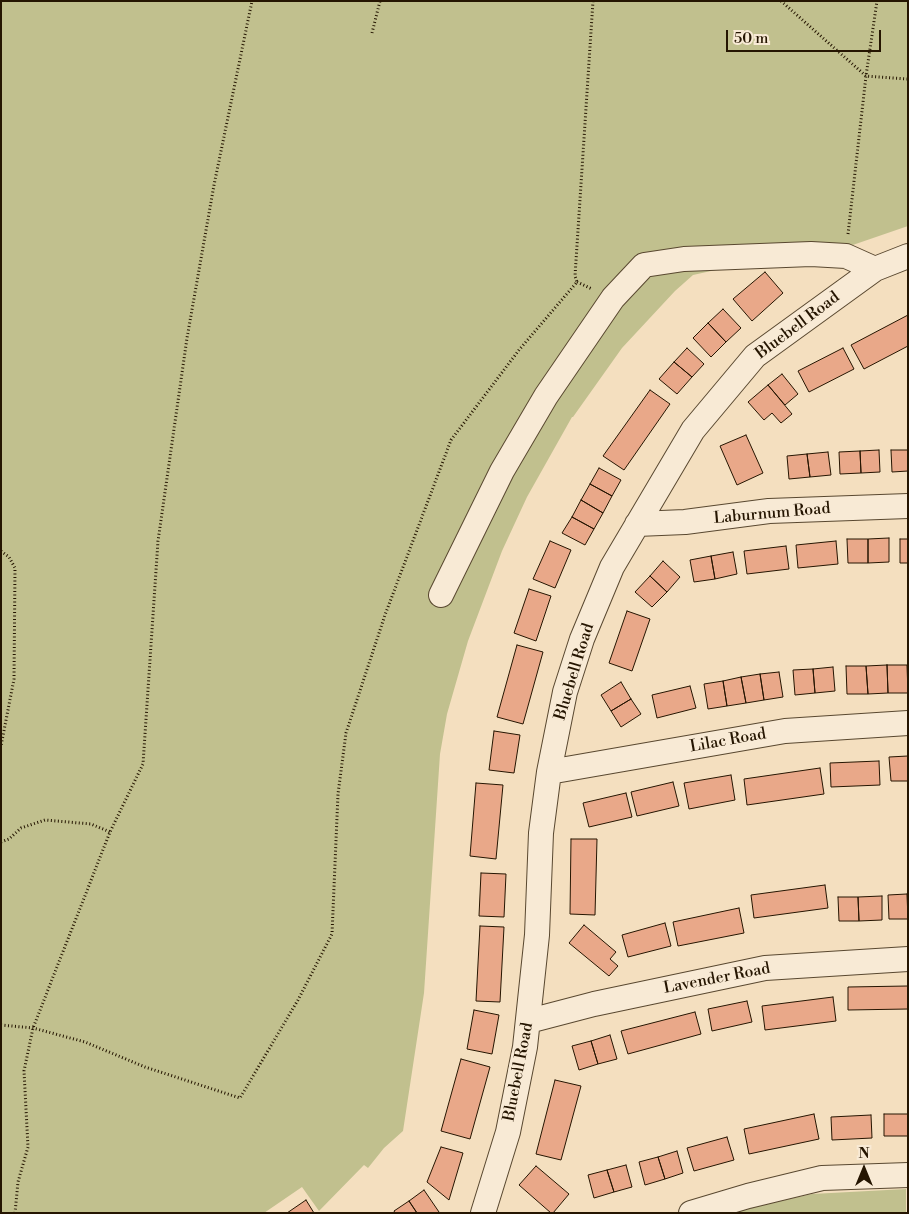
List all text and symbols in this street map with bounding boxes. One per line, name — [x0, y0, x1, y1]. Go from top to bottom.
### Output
scale bar — [729, 20, 884, 52]
text: 50 m — [734, 29, 768, 48]
street label: Bluebell Road — [752, 288, 844, 364]
street label: Laburnum Road — [713, 499, 831, 529]
street label: Bluebell Road — [551, 621, 599, 723]
street label: Lilac Road — [688, 725, 768, 757]
street label: Lavender Road — [662, 959, 772, 999]
street label: Bluebell Road — [500, 1021, 538, 1123]
north arrow — [839, 1144, 889, 1194]
text: N — [858, 1145, 870, 1163]

